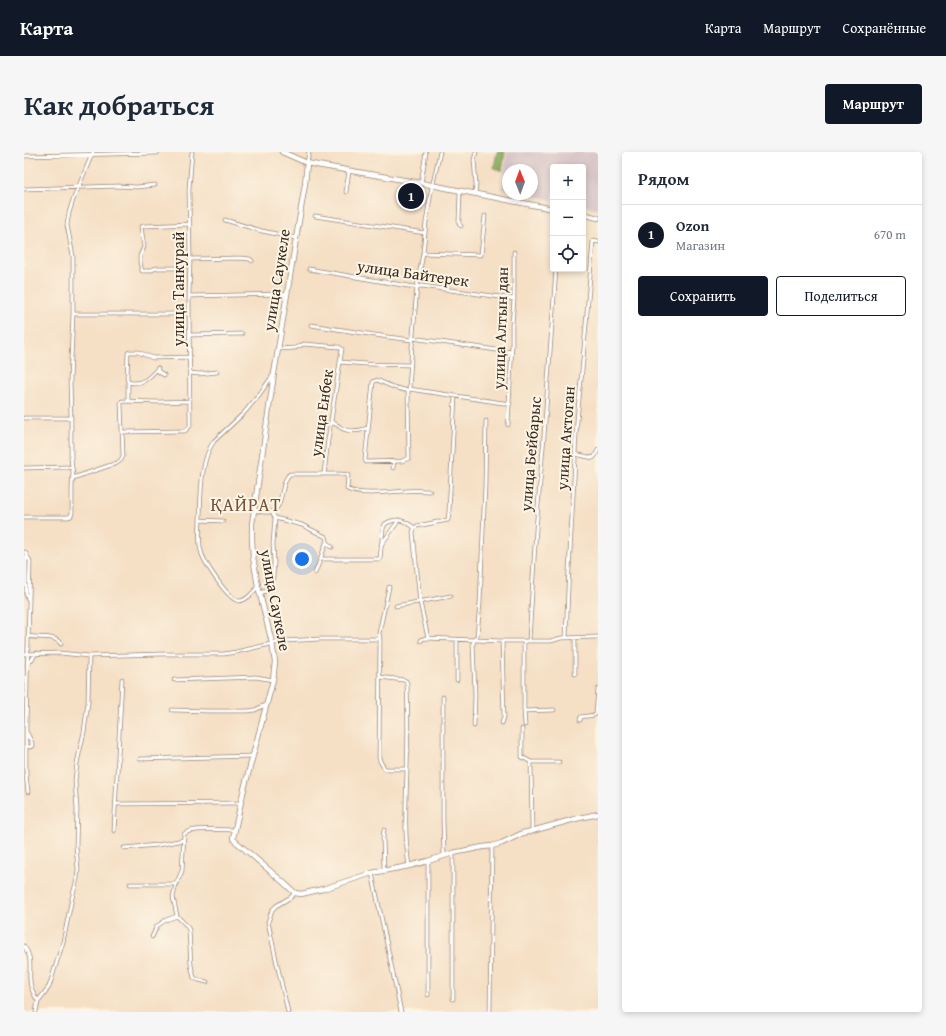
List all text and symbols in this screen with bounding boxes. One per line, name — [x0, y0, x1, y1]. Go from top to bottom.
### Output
text: Карта — [20, 14, 73, 42]
text: Карта — [705, 18, 741, 38]
text: Маршрут — [763, 18, 821, 38]
text: Сохранённые — [843, 18, 926, 38]
text: Как добраться — [24, 84, 214, 125]
button: Маршрут — [825, 84, 922, 124]
north arrow — [502, 164, 538, 200]
map controls — [550, 164, 586, 272]
button: + — [550, 164, 586, 200]
text: Рядом — [638, 166, 689, 191]
pin: 1 — [398, 181, 424, 211]
button: − — [550, 200, 586, 236]
text: Ozon — [676, 215, 709, 236]
text: 1 — [648, 225, 654, 244]
text: 670 m — [874, 225, 906, 244]
street label: улица Саукеле — [256, 227, 296, 334]
street label: улица Танкурай — [166, 231, 190, 347]
button: locate — [550, 236, 586, 272]
text: Магазин — [676, 236, 725, 255]
street label: улица Байтерек — [355, 253, 471, 293]
street label: улица Алтын дан — [486, 266, 514, 391]
button: Сохранить — [638, 276, 768, 316]
button: Поделиться — [776, 276, 906, 316]
street label: улица Енбек — [303, 367, 339, 459]
street label: улица Актоган — [549, 385, 581, 492]
street label: улица Бейбарыс — [513, 395, 547, 514]
district label: ҚАЙРАТ — [210, 491, 282, 518]
street label: улица Саукеле — [254, 546, 298, 653]
your location — [292, 549, 312, 569]

